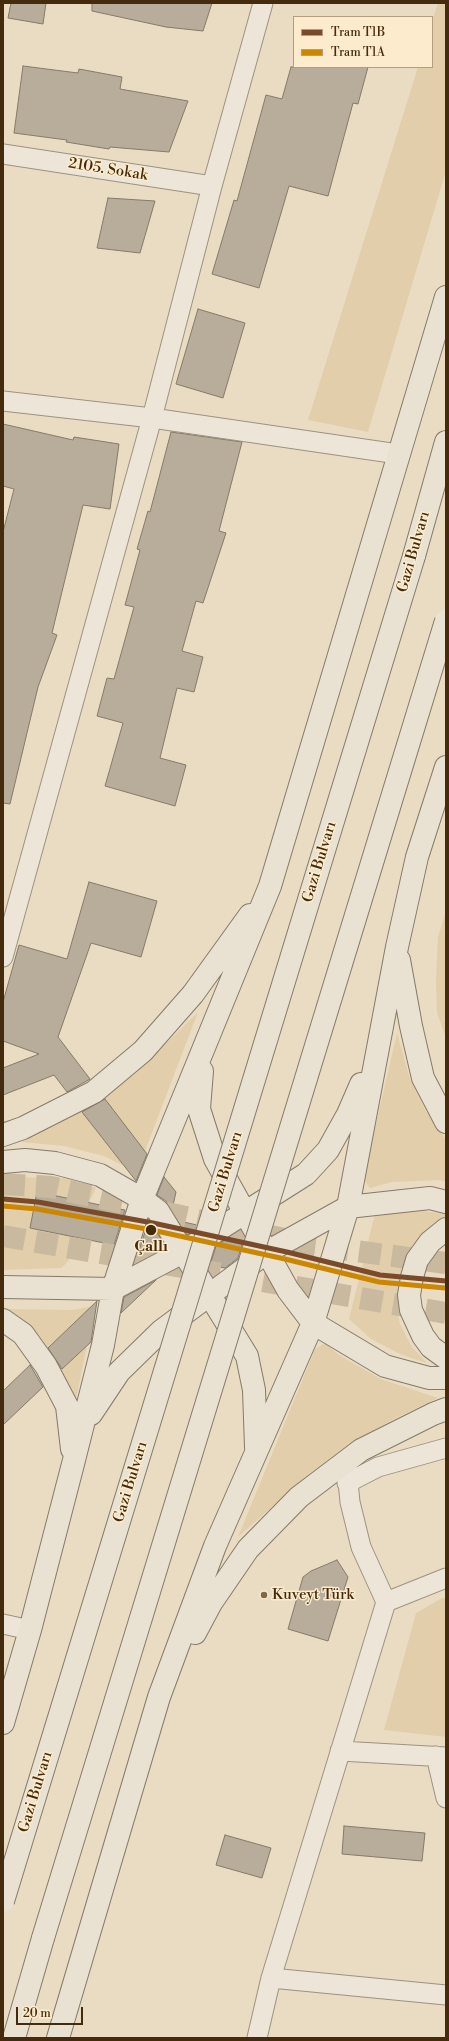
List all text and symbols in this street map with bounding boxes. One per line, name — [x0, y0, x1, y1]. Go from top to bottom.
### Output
legend — [293, 16, 433, 68]
text: Tram T1B — [331, 25, 385, 40]
text: Tram T1A — [331, 45, 385, 60]
street label: 2105. Sokak — [67, 155, 149, 185]
street label: Gazi Bulvarı — [394, 509, 434, 595]
street label: Gazi Bulvarı — [299, 819, 341, 905]
street label: Gazi Bulvarı — [205, 1129, 247, 1215]
marker: Çallı — [144, 1223, 158, 1237]
place label: Çallı — [134, 1238, 168, 1256]
street label: Gazi Bulvarı — [110, 1439, 152, 1525]
place label: Kuveyt Türk — [272, 1586, 354, 1604]
marker: Kuveyt Türk — [259, 1590, 269, 1600]
street label: Gazi Bulvarı — [15, 1749, 57, 1835]
scale bar — [18, 1999, 85, 2025]
text: 20 m — [23, 2006, 51, 2021]

